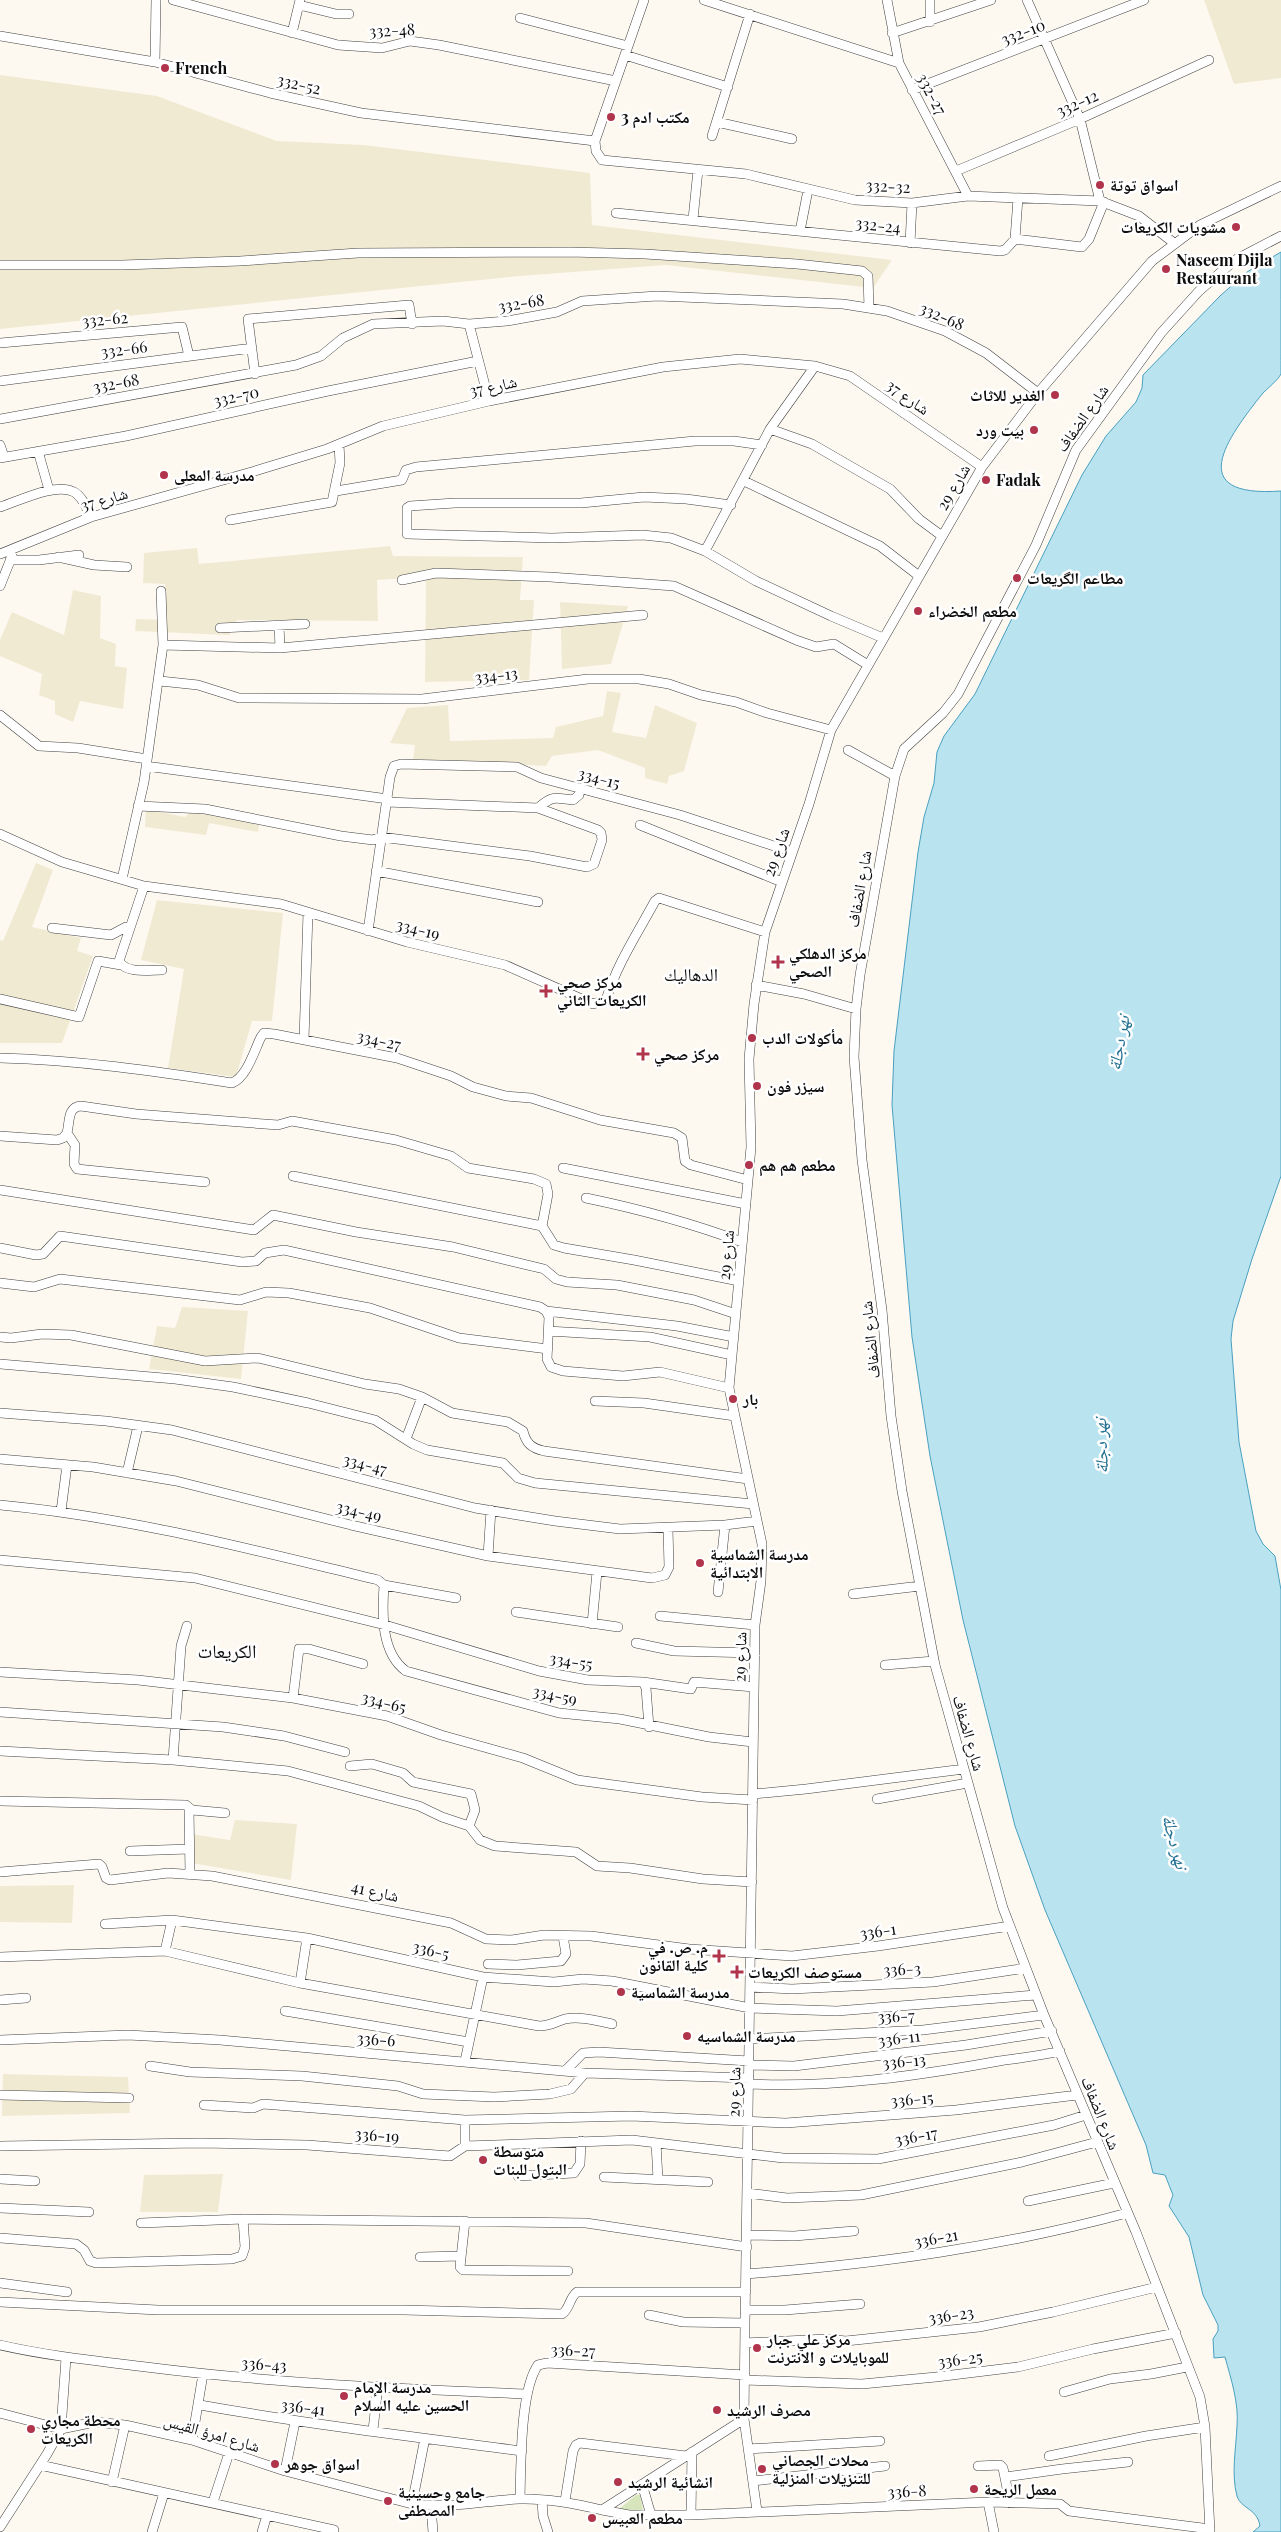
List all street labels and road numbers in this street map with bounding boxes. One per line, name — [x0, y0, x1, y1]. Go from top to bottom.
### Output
street label: 332-10 — [998, 14, 1048, 50]
street label: 332-48 — [368, 18, 416, 41]
street label: 332-52 — [275, 68, 323, 99]
street label: 332-27 — [913, 69, 952, 119]
street label: 332-12 — [1053, 84, 1101, 121]
street label: 332-32 — [865, 174, 911, 197]
street label: 332-24 — [854, 212, 902, 237]
street label: 332-68 — [496, 288, 546, 317]
street label: 332-68 — [917, 297, 968, 334]
street label: 332-62 — [81, 306, 129, 331]
street label: 332-66 — [100, 335, 148, 362]
street label: 332-68 — [91, 368, 141, 397]
street label: شارع 37 — [467, 370, 519, 402]
street label: شارع 37 — [882, 374, 934, 420]
street label: 332-70 — [211, 380, 261, 411]
street label: شارع الضفاف — [1051, 380, 1113, 456]
street label: شارع 29 — [931, 460, 975, 514]
street label: شارع 37 — [78, 482, 130, 516]
street label: 334-13 — [473, 662, 519, 687]
street label: 334-15 — [576, 762, 622, 793]
street label: شارع 29 — [757, 825, 795, 879]
street label: شارع الضفاف — [841, 849, 877, 929]
street label: 334-19 — [394, 913, 442, 944]
street label: 334-27 — [355, 1025, 404, 1055]
street label: شارع 29 — [713, 1229, 739, 1281]
street label: شارع الضفاف — [855, 1300, 885, 1380]
street label: 334-47 — [341, 1448, 390, 1479]
street label: 334-49 — [334, 1495, 384, 1526]
street label: شارع 29 — [729, 1632, 751, 1682]
street label: 334-55 — [548, 1647, 594, 1674]
street label: 334-59 — [531, 1680, 579, 1709]
street label: 334-65 — [360, 1686, 409, 1717]
street label: شارع الضفاف — [948, 1693, 990, 1773]
street label: شارع 41 — [349, 1875, 401, 1907]
street label: 336-1 — [858, 1918, 898, 1943]
street label: 336-5 — [411, 1935, 452, 1964]
street label: 336-3 — [882, 1957, 921, 1980]
street label: 336-7 — [877, 2004, 915, 2027]
street label: 336-11 — [877, 2024, 921, 2051]
street label: 336-6 — [356, 2027, 396, 2050]
street label: 336-13 — [881, 2048, 927, 2073]
street label: شارع 29 — [723, 2067, 745, 2117]
street label: شارع الضفاف — [1076, 2073, 1126, 2153]
street label: 336-15 — [890, 2086, 934, 2111]
street label: 336-17 — [893, 2121, 939, 2150]
street label: 336-19 — [354, 2122, 400, 2147]
street label: 336-21 — [912, 2223, 960, 2252]
street label: 336-23 — [927, 2301, 975, 2328]
street label: 336-27 — [550, 2338, 596, 2361]
street label: 336-25 — [936, 2345, 984, 2372]
street label: 336-43 — [241, 2351, 287, 2376]
street label: 336-41 — [280, 2393, 327, 2420]
street label: شارع امرؤ القيس — [161, 2409, 263, 2457]
street label: 336-8 — [887, 2479, 927, 2502]

